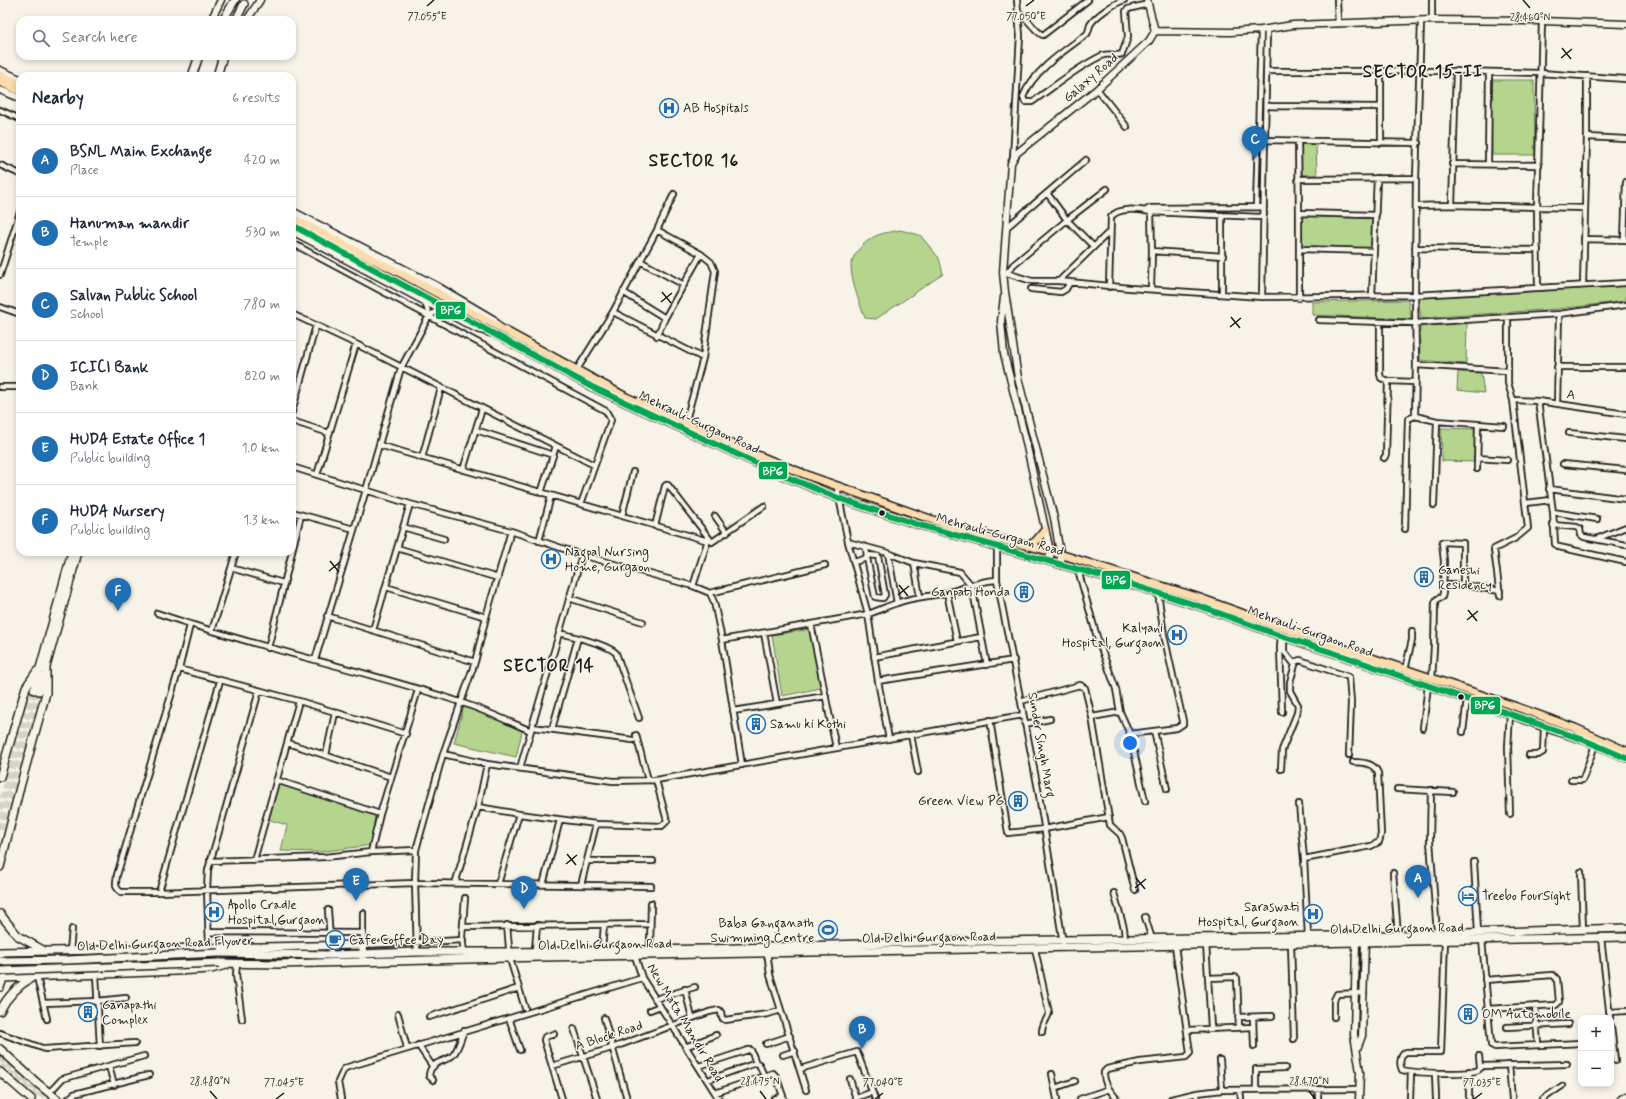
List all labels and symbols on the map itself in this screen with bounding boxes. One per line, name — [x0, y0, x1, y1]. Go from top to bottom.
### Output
text: 77.055°E — [407, 10, 447, 24]
text: 77.050°E — [1006, 10, 1046, 24]
text: 28.460°N — [1510, 11, 1550, 25]
street label: Galaxy Road — [1060, 50, 1122, 106]
district label: SECTOR 15-II — [1363, 61, 1483, 83]
hospital icon: AB Hospitals — [658, 97, 680, 119]
place label: AB Hospitals — [683, 100, 749, 117]
pin: C — [1242, 126, 1268, 159]
district label: SECTOR 16 — [649, 150, 739, 172]
line badge: BPG — [435, 301, 466, 320]
text: BPG — [441, 304, 462, 318]
street label: A — [1566, 386, 1576, 404]
street label: Mehrauli-Gurgaon Road — [635, 387, 762, 459]
line badge: BPG — [758, 461, 788, 480]
text: BPG — [763, 465, 784, 479]
unlabelled marker — [877, 508, 887, 518]
street label: Mehrauli-Gurgaon Road — [934, 510, 1066, 561]
place label: Nagpal Nursing Home, Gurgaon — [565, 544, 650, 577]
hospital icon: Nagpal Nursing Home, Gurgaon — [540, 548, 562, 570]
place label: Ganeshi Residency — [1438, 562, 1492, 594]
building icon: Ganeshi Residency — [1413, 566, 1435, 588]
line badge: BPG — [1101, 570, 1131, 590]
text: BPG — [1106, 574, 1127, 588]
pin: F — [105, 578, 131, 611]
building icon: Ganpati Honda — [1013, 581, 1035, 603]
place label: Ganpati Honda — [931, 584, 1010, 601]
street label: Mehrauli-Gurgaon Road — [1245, 603, 1375, 662]
place label: Kalyani Hospital, Gurgaon — [1062, 620, 1163, 654]
hospital icon: Kalyani Hospital, Gurgaon — [1166, 624, 1188, 646]
district label: SECTOR 14 — [503, 655, 595, 677]
street label: Sunder Singh Marg — [1021, 691, 1059, 800]
unlabelled marker — [1456, 692, 1466, 702]
line badge: BPG — [1470, 696, 1501, 715]
text: BPG — [1475, 699, 1496, 713]
building icon: Samu ki Kothi — [745, 713, 767, 735]
place label: Samu ki Kothi — [770, 716, 846, 733]
your location — [1120, 733, 1140, 753]
building icon: Green View PG — [1007, 790, 1029, 812]
place label: Green View PG — [918, 793, 1004, 810]
pin: A — [1405, 865, 1431, 898]
pin: E — [343, 868, 369, 901]
pin: D — [511, 876, 537, 909]
hotel icon: Treebo FourSight — [1457, 885, 1479, 907]
place label: Treebo FourSight — [1482, 888, 1571, 905]
place label: Apollo Cradle Hospital,Gurgaon — [228, 897, 325, 931]
place label: Saraswati Hospital, Gurgaon — [1198, 899, 1299, 933]
hospital icon: Apollo Cradle Hospital,Gurgaon — [203, 901, 225, 923]
hospital icon: Saraswati Hospital, Gurgaon — [1302, 903, 1324, 925]
place label: Baba Ganganath Swimming Centre — [710, 915, 814, 948]
sports icon: Baba Ganganath Swimming Centre — [817, 919, 839, 941]
street label: Old Delhi Gurgaon Road — [1330, 919, 1464, 941]
street label: Old Delhi Gurgaon Road — [862, 928, 996, 950]
cafe icon: Cafe Coffee Day — [324, 929, 346, 951]
street label: Old Delhi Gurgaon Road Flyover — [76, 932, 254, 958]
place label: Cafe Coffee Day — [349, 932, 444, 949]
street label: Old Delhi Gurgaon Road — [538, 935, 672, 957]
street label: New Mata Mandir Road — [643, 961, 727, 1086]
place label: Ganapathi Complex — [102, 997, 156, 1029]
building icon: Ganapathi Complex — [77, 1001, 99, 1023]
building icon: OM Automobile — [1457, 1003, 1479, 1025]
place label: OM Automobile — [1482, 1006, 1571, 1023]
pin: B — [849, 1016, 875, 1049]
street label: A Block Road — [573, 1017, 645, 1055]
text: 28.480°N — [190, 1075, 230, 1089]
text: 28.475°N — [740, 1075, 780, 1089]
text: 28.470°N — [1289, 1075, 1329, 1089]
text: 77.045°E — [264, 1076, 304, 1090]
text: 77.040°E — [863, 1076, 903, 1090]
text: 77.035°E — [1463, 1076, 1501, 1090]

